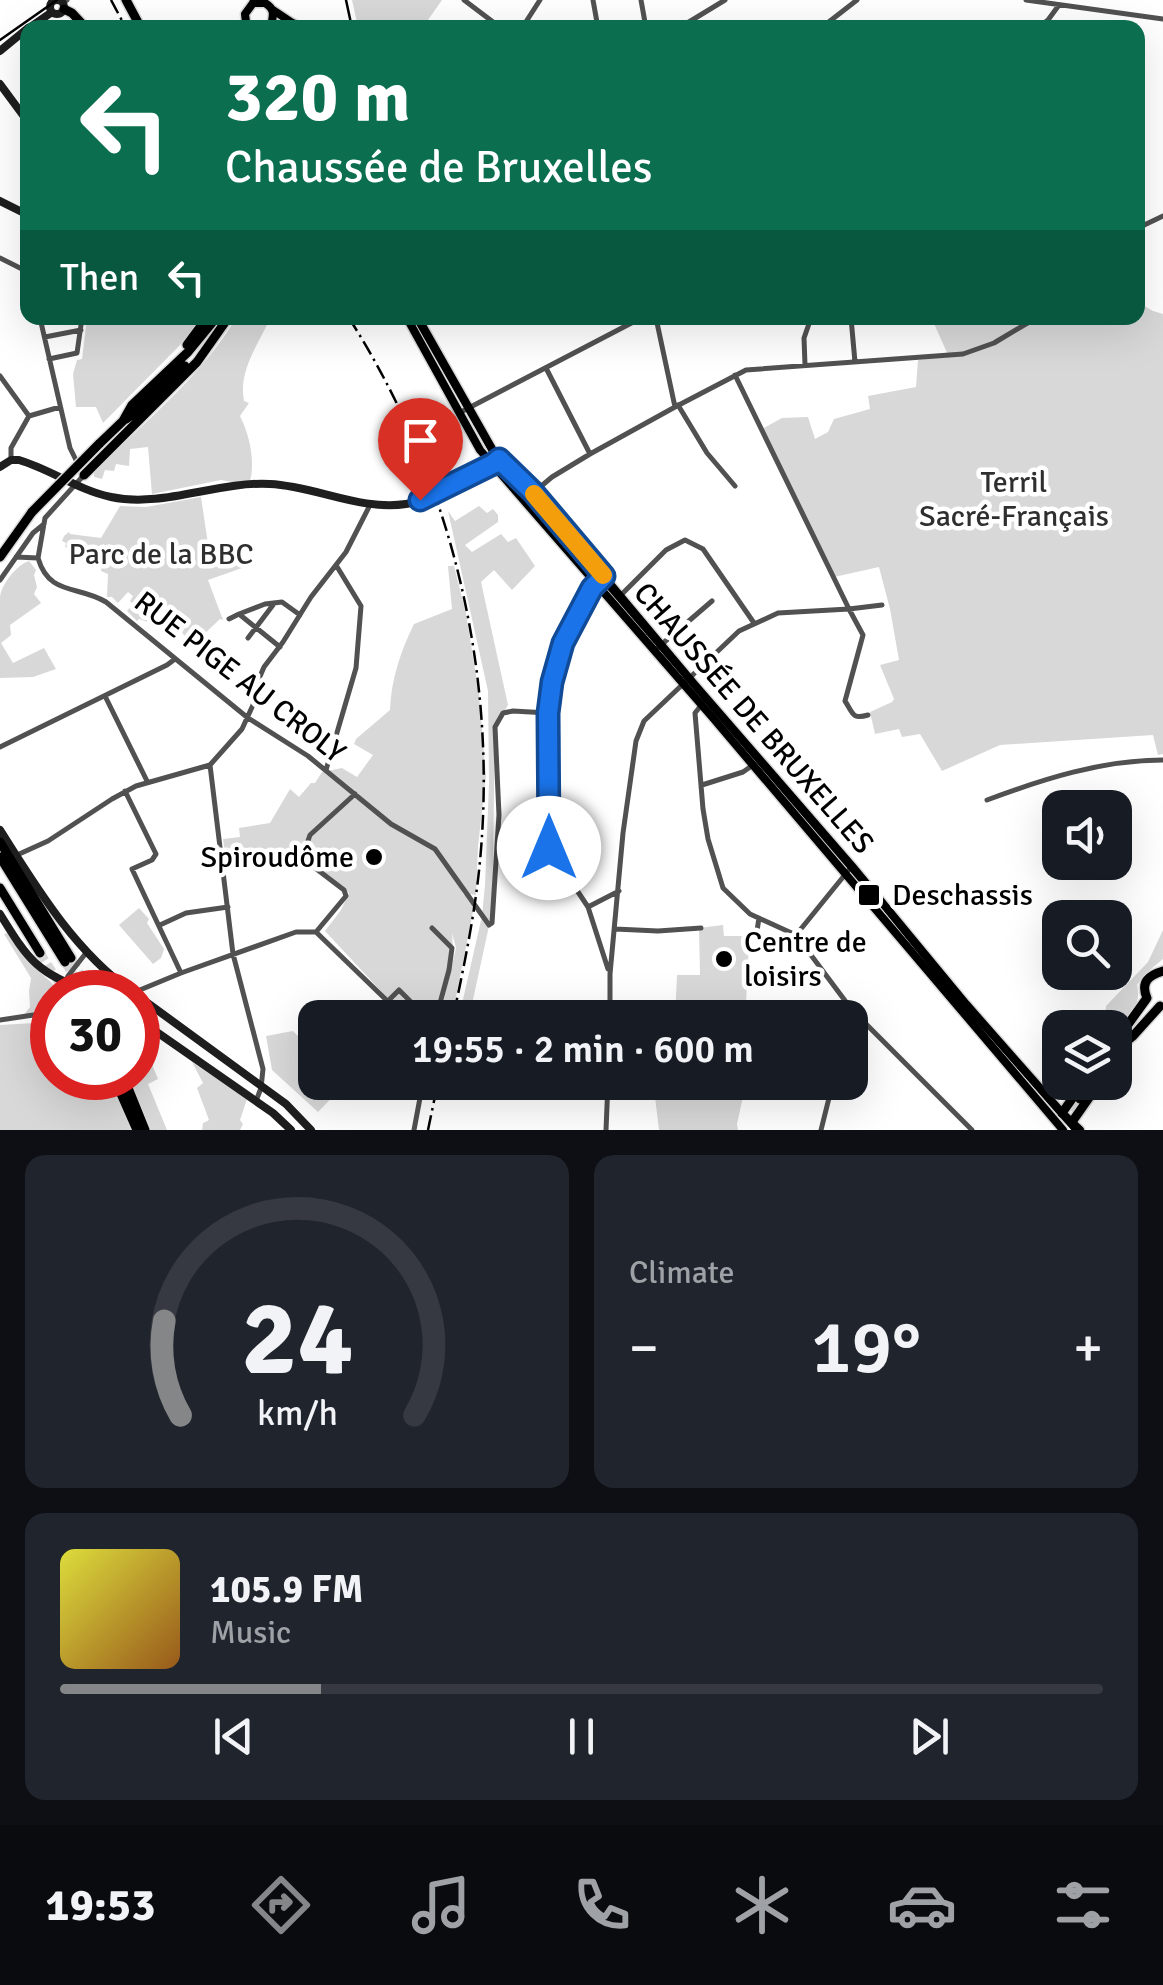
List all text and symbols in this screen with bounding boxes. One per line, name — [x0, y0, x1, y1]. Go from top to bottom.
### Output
text: 320 m — [225, 54, 410, 140]
icon: left — [60, 60, 190, 190]
text: Chaussée de Bruxelles — [225, 140, 653, 195]
icon: left — [159, 250, 214, 305]
text: Then — [60, 254, 139, 301]
pin — [378, 398, 463, 501]
icon: arrive — [393, 413, 448, 468]
park label: Terril Sacré-Français — [919, 464, 1109, 535]
park label: Parc de la BBC — [68, 536, 254, 573]
street label: CHAUSSÉE DE BRUXELLES — [626, 575, 882, 862]
street label: RUE PIGE AU CROLY — [127, 584, 353, 771]
map controls — [1042, 790, 1132, 1100]
button: sound — [1042, 790, 1132, 880]
position arrow — [497, 796, 601, 900]
place label: Spiroudôme — [200, 839, 354, 876]
marker: Spiroudôme — [363, 846, 385, 868]
place label: Deschassis — [892, 877, 1033, 914]
marker: Deschassis — [856, 882, 882, 908]
button: search — [1042, 900, 1132, 990]
place label: Centre de loisirs — [744, 924, 867, 995]
marker: Centre de loisirs — [713, 948, 735, 970]
speed limit sign: 30 — [30, 970, 160, 1100]
button: layers — [1042, 1010, 1132, 1100]
text: 19:55 · 2 min · 600 m — [412, 1026, 754, 1073]
text: Climate — [629, 1253, 735, 1292]
text: 24 — [241, 1275, 353, 1403]
text: 19° — [811, 1301, 921, 1394]
text: − — [629, 1314, 659, 1382]
text: + — [1073, 1314, 1103, 1382]
text: km/h — [257, 1391, 337, 1435]
text: 105.9 FM — [210, 1566, 363, 1613]
text: Music — [210, 1613, 291, 1652]
icon: previous — [206, 1709, 261, 1764]
icon: pause — [554, 1709, 609, 1764]
icon: next — [902, 1709, 957, 1764]
icon: directions — [246, 1870, 316, 1940]
icon: music — [406, 1870, 476, 1940]
icon: phone — [567, 1870, 637, 1940]
icon: climate — [727, 1870, 797, 1940]
icon: car — [887, 1870, 957, 1940]
icon: filters — [1048, 1870, 1118, 1940]
text: 19:53 — [45, 1878, 156, 1933]

